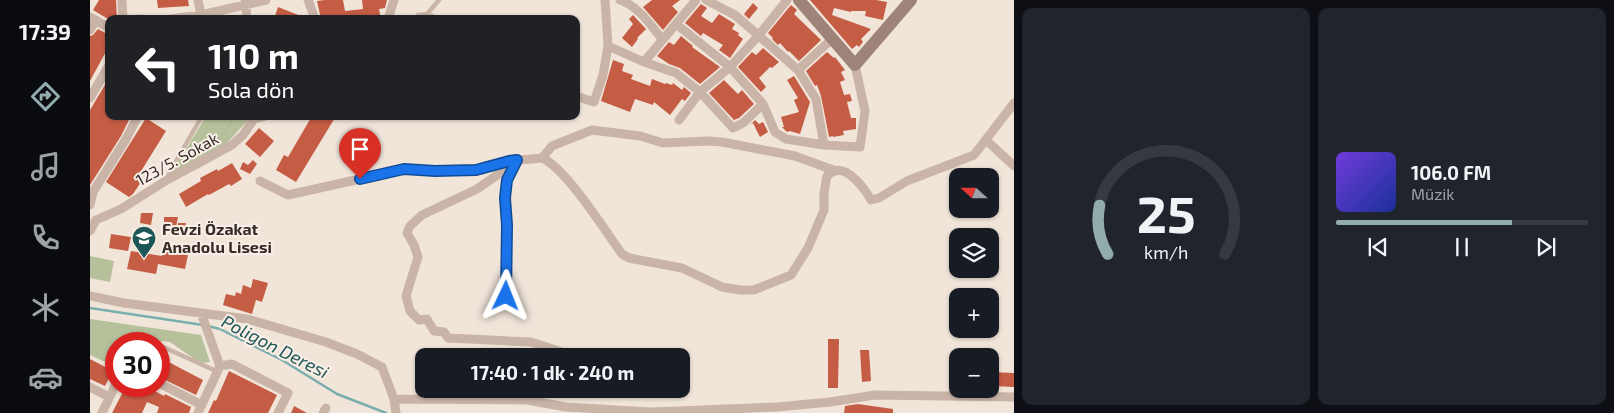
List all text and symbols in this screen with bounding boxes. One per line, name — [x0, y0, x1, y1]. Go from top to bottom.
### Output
text: 17:39 — [19, 18, 71, 44]
text: 110 m — [208, 34, 299, 76]
icon: left — [125, 35, 190, 100]
text: Sola dön — [208, 76, 294, 102]
icon: directions — [28, 79, 63, 114]
street label: 123/5. Sokak — [132, 128, 221, 189]
pin — [339, 128, 381, 179]
icon: arrive — [346, 135, 374, 163]
icon: music — [28, 149, 63, 184]
text: 106.0 FM — [1411, 161, 1491, 184]
north arrow — [949, 168, 999, 218]
map controls — [949, 168, 999, 398]
text: 25 — [1137, 181, 1195, 243]
text: Müzik — [1411, 184, 1454, 203]
place label: Fevzi Özakat Anadolu Lisesi — [162, 219, 272, 256]
icon: phone — [28, 220, 63, 255]
school or university icon: Fevzi Özakat Anadolu Lisesi — [131, 225, 157, 259]
button: layers — [949, 228, 999, 278]
icon: previous — [1364, 233, 1392, 261]
icon: pause — [1448, 233, 1476, 261]
icon: next — [1532, 233, 1560, 261]
text: km/h — [1144, 241, 1188, 263]
position arrow — [479, 269, 531, 321]
button: + — [949, 288, 999, 338]
icon: climate — [28, 290, 63, 325]
water label: Poligon Deresi — [218, 310, 333, 383]
speed limit sign: 30 — [105, 332, 170, 397]
button: − — [949, 348, 999, 398]
icon: car — [28, 360, 63, 395]
text: 17:40 · 1 dk · 240 m — [471, 361, 634, 384]

